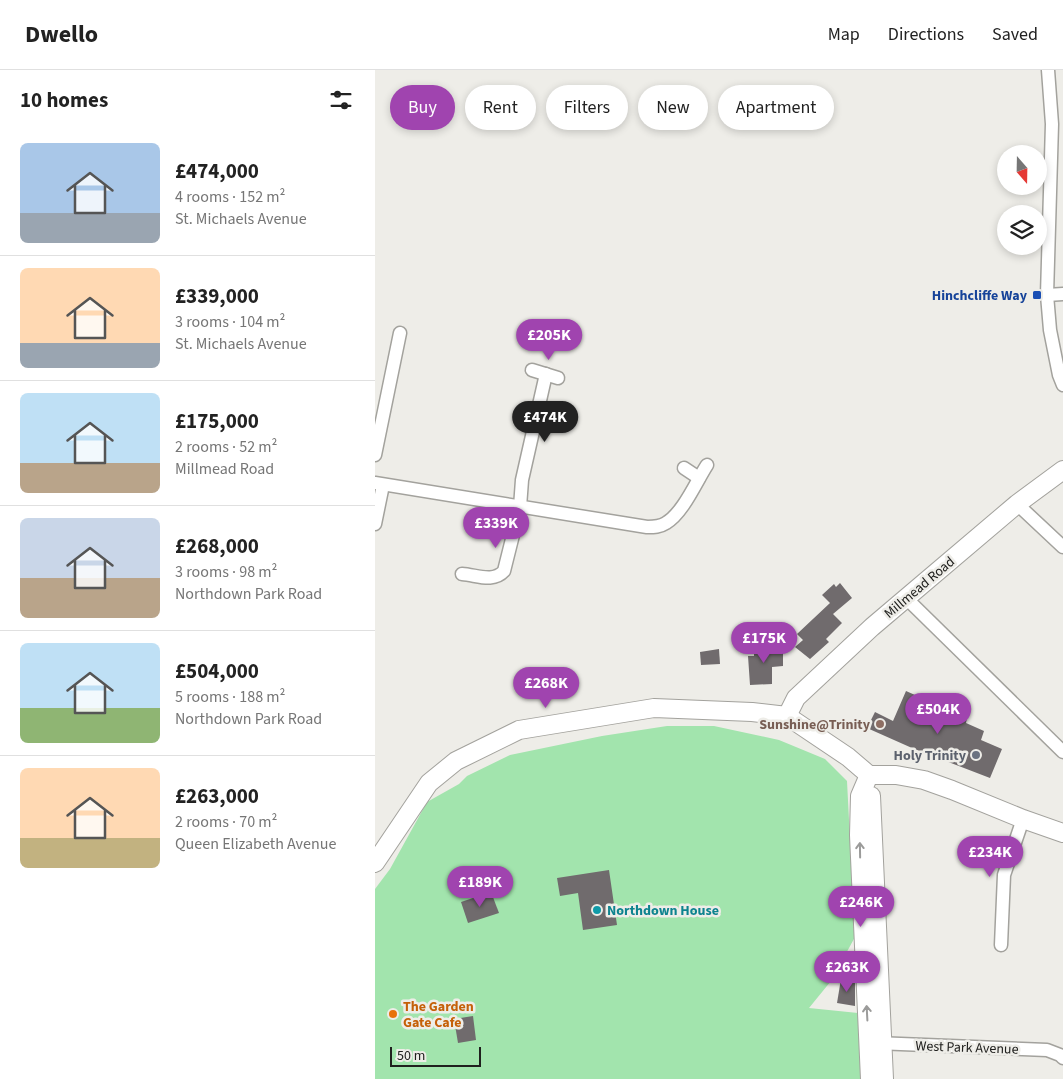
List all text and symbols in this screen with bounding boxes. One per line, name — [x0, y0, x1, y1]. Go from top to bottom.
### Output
text: Dwello — [25, 17, 98, 52]
text: Map — [828, 22, 860, 47]
text: Directions — [888, 22, 964, 47]
text: Saved — [992, 22, 1038, 47]
text: 10 homes — [20, 85, 108, 115]
chip: Buy — [390, 85, 455, 130]
chip: Rent — [465, 85, 536, 130]
chip: Filters — [546, 85, 628, 130]
chip: New — [638, 85, 708, 130]
chip: Apartment — [718, 85, 834, 130]
icon: filters — [327, 86, 355, 114]
north arrow — [997, 145, 1047, 195]
map controls — [997, 145, 1047, 255]
text: £474,000 — [175, 156, 259, 186]
icon: home — [60, 163, 120, 223]
text: 4 rooms · 152 m² — [175, 186, 285, 208]
button: layers — [997, 205, 1047, 255]
text: St. Michaels Avenue — [175, 208, 307, 230]
text: £339,000 — [175, 281, 259, 311]
place label: Hinchcliffe Way — [932, 286, 1028, 306]
icon: home — [60, 288, 120, 348]
marker: Hinchcliffe Way — [1031, 289, 1043, 301]
text: 3 rooms · 104 m² — [175, 311, 285, 333]
pin: £205K — [514, 318, 584, 361]
text: £205K — [527, 324, 571, 346]
text: St. Michaels Avenue — [175, 333, 307, 355]
pin: £474K — [510, 400, 580, 443]
text: £175,000 — [175, 406, 259, 436]
text: £474K — [523, 406, 567, 428]
icon: home — [60, 413, 120, 473]
text: 2 rooms · 52 m² — [175, 436, 277, 458]
text: Millmead Road — [175, 458, 274, 480]
pin: £339K — [461, 506, 531, 549]
text: £339K — [474, 512, 518, 534]
text: £268,000 — [175, 531, 259, 561]
icon: home — [60, 538, 120, 598]
street label: Millmead Road — [880, 552, 959, 623]
text: 3 rooms · 98 m² — [175, 561, 277, 583]
text: Northdown Park Road — [175, 583, 322, 605]
pin: £175K — [729, 622, 799, 664]
text: £175K — [742, 627, 786, 649]
text: £504,000 — [175, 656, 259, 686]
icon: home — [60, 663, 120, 723]
pin: £268K — [511, 666, 581, 709]
text: £268K — [524, 672, 568, 694]
text: 5 rooms · 188 m² — [175, 686, 285, 708]
pin: £504K — [903, 692, 973, 735]
text: £504K — [916, 698, 960, 720]
text: Northdown Park Road — [175, 708, 322, 730]
place label: Sunshine@Trinity — [759, 715, 871, 735]
marker: Sunshine@Trinity — [874, 718, 886, 730]
place label: Holy Trinity — [894, 746, 967, 766]
marker: Holy Trinity — [970, 749, 982, 761]
text: £263,000 — [175, 781, 259, 811]
icon: home — [60, 788, 120, 848]
text: 2 rooms · 70 m² — [175, 811, 277, 833]
text: Queen Elizabeth Avenue — [175, 833, 336, 855]
pin: £234K — [955, 836, 1025, 878]
text: £234K — [968, 841, 1012, 863]
one-way arrow — [855, 843, 865, 859]
pin: £189K — [445, 866, 515, 908]
text: £189K — [458, 871, 502, 893]
pin: £246K — [826, 886, 896, 928]
text: £246K — [839, 891, 883, 913]
place label: Northdown House — [607, 901, 719, 921]
marker: Northdown House — [591, 904, 603, 916]
pin: £263K — [812, 950, 882, 993]
text: £263K — [825, 956, 869, 978]
place label: The Garden Gate Cafe — [403, 997, 474, 1033]
one-way arrow — [862, 1005, 871, 1021]
marker: The Garden Gate Cafe — [387, 1008, 399, 1020]
street label: West Park Avenue — [915, 1036, 1019, 1060]
scale bar — [390, 1044, 481, 1067]
text: 50 m — [397, 1046, 425, 1066]

